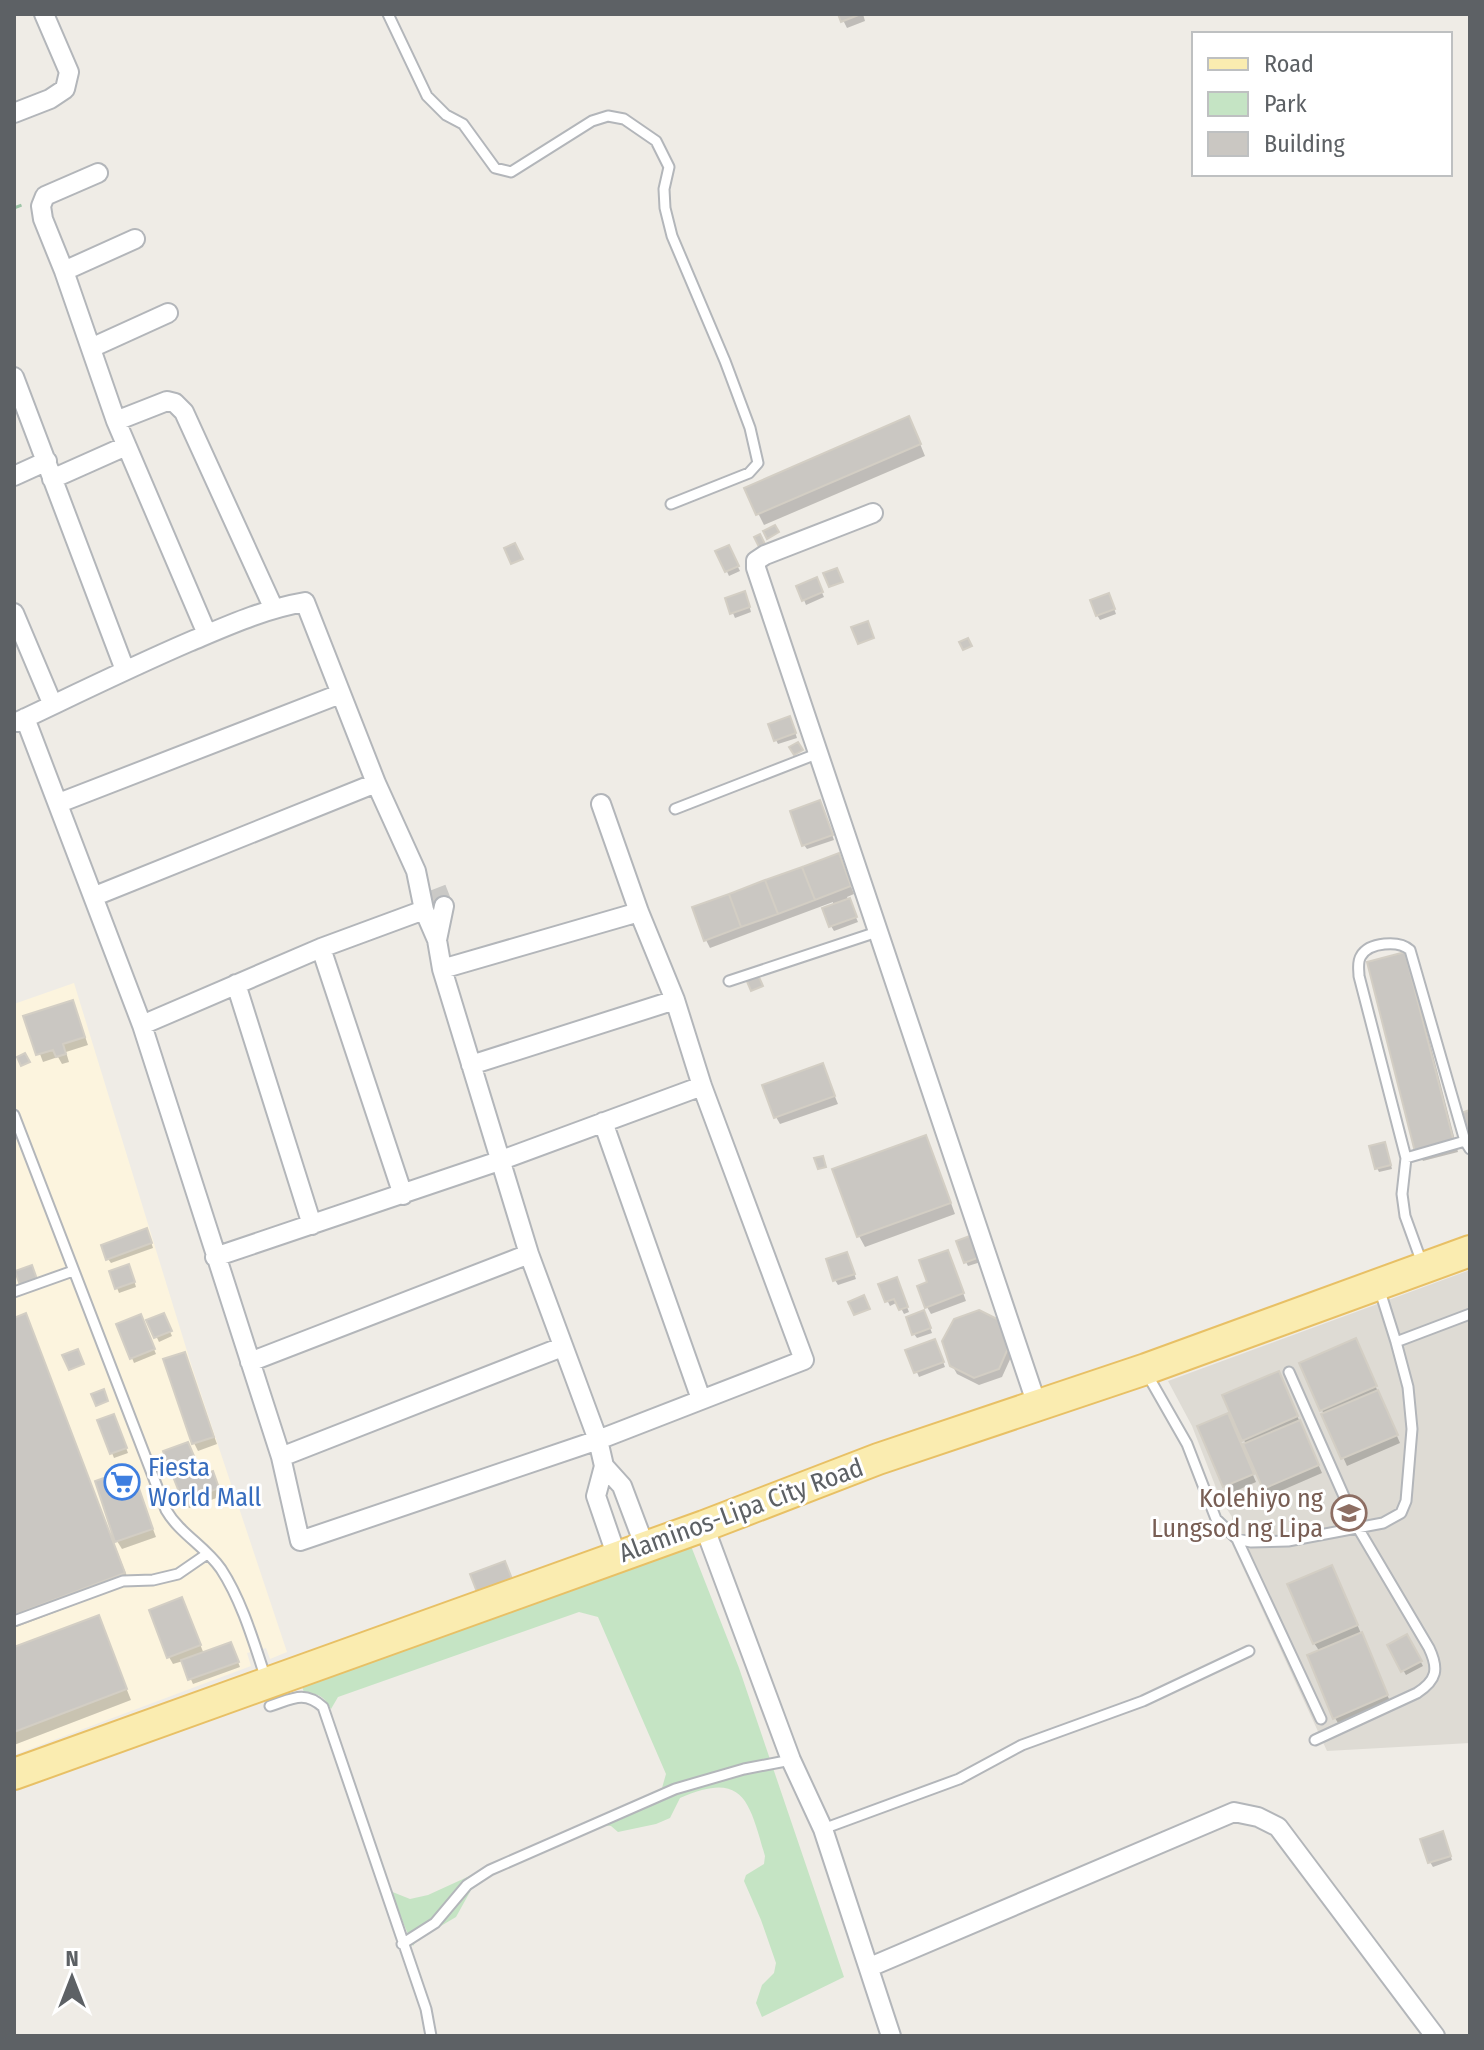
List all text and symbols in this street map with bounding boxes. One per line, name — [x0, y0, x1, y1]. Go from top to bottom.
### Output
legend — [1192, 32, 1452, 176]
text: Road — [1264, 50, 1314, 78]
text: Park — [1264, 90, 1307, 118]
text: Building — [1264, 130, 1346, 158]
place label: Fiesta World Mall — [148, 1452, 262, 1513]
street label: Alaminos-Lipa City Road — [615, 1452, 868, 1569]
supermarket icon: Fiesta World Mall — [103, 1463, 141, 1501]
place label: Kolehiyo ng Lungsod ng Lipa — [1151, 1483, 1324, 1544]
school or university icon: Kolehiyo ng Lungsod ng Lipa — [1330, 1494, 1368, 1532]
north arrow — [32, 1938, 112, 2018]
text: N — [65, 1945, 79, 1972]

